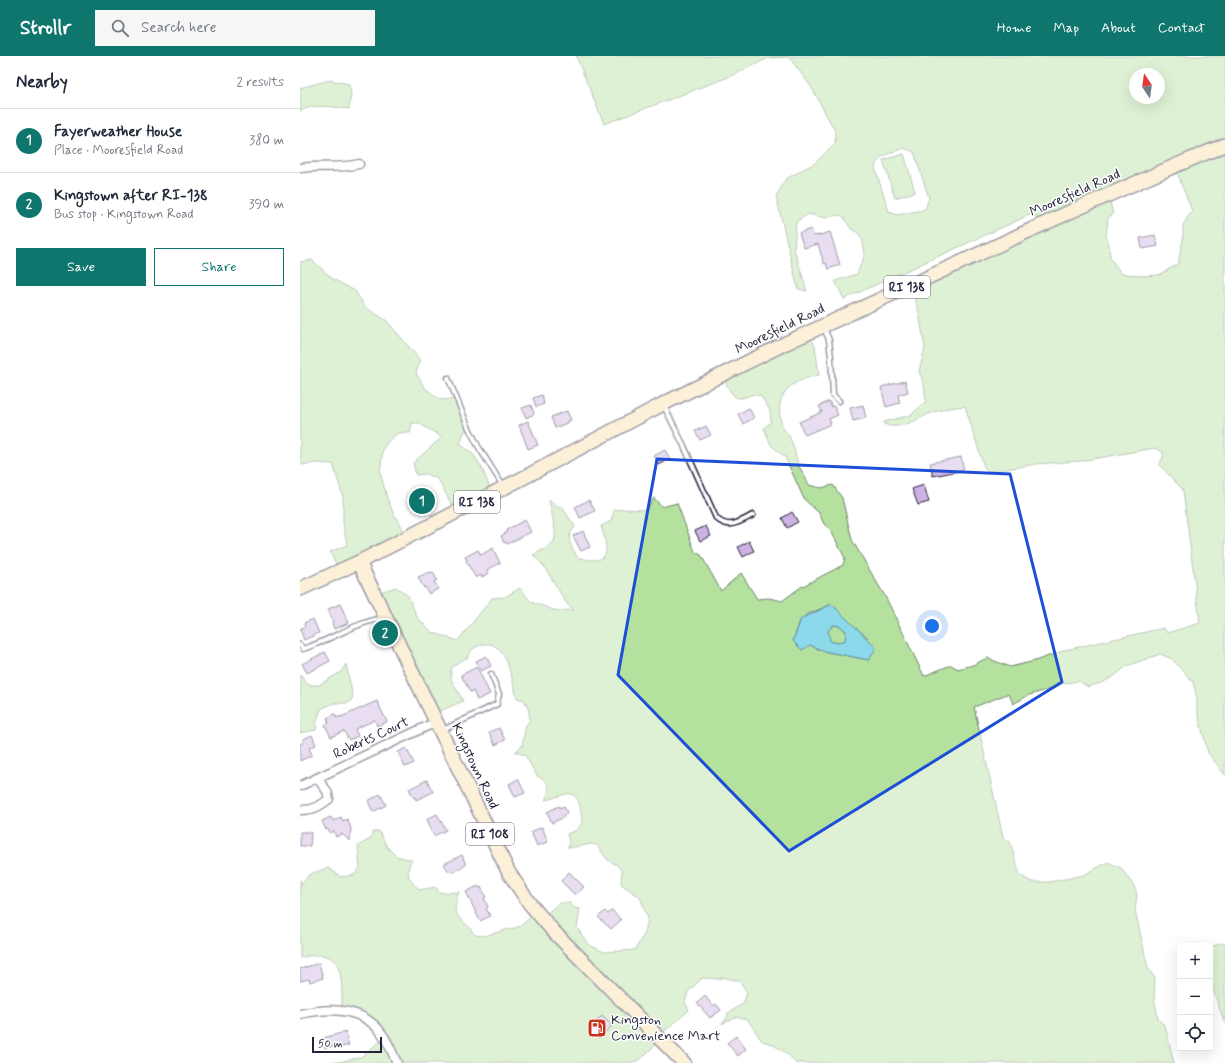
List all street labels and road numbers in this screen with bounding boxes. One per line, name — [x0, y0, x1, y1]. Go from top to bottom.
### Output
street label: Mooresfield Road — [1027, 165, 1123, 221]
road number: RI 138 — [884, 276, 930, 298]
street label: Mooresfield Road — [732, 300, 828, 358]
road number: RI 138 — [454, 491, 500, 513]
street label: Roberts Court — [330, 712, 412, 763]
street label: Kingstown Road — [446, 720, 503, 812]
road number: RI 108 — [466, 823, 514, 845]

